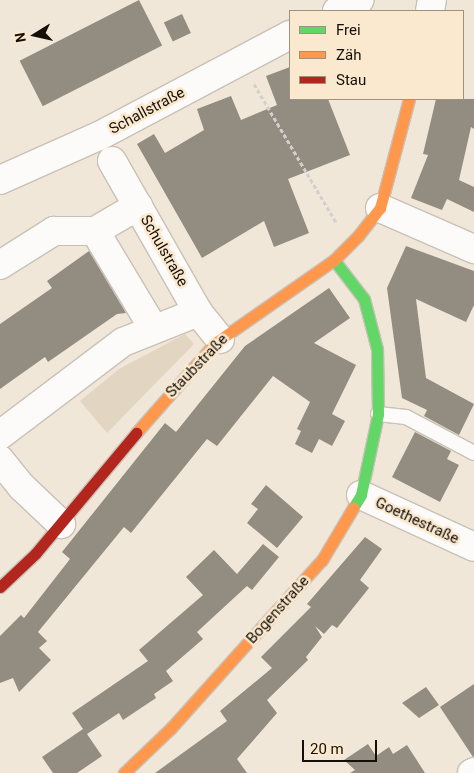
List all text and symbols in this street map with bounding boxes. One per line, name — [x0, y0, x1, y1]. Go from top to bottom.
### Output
north arrow — [10, 10, 60, 60]
legend — [289, 10, 464, 100]
text: Frei — [336, 21, 361, 39]
text: N — [11, 31, 29, 44]
text: Zäh — [336, 46, 361, 64]
text: Stau — [336, 71, 366, 89]
street label: Schallstraße — [106, 84, 188, 138]
street label: Schulstraße — [136, 212, 192, 290]
street label: Staubstraße — [162, 331, 232, 401]
street label: Goethestraße — [372, 494, 462, 548]
street label: Bogenstraße — [243, 572, 313, 648]
scale bar — [304, 730, 379, 762]
text: 20 m — [310, 740, 344, 758]

